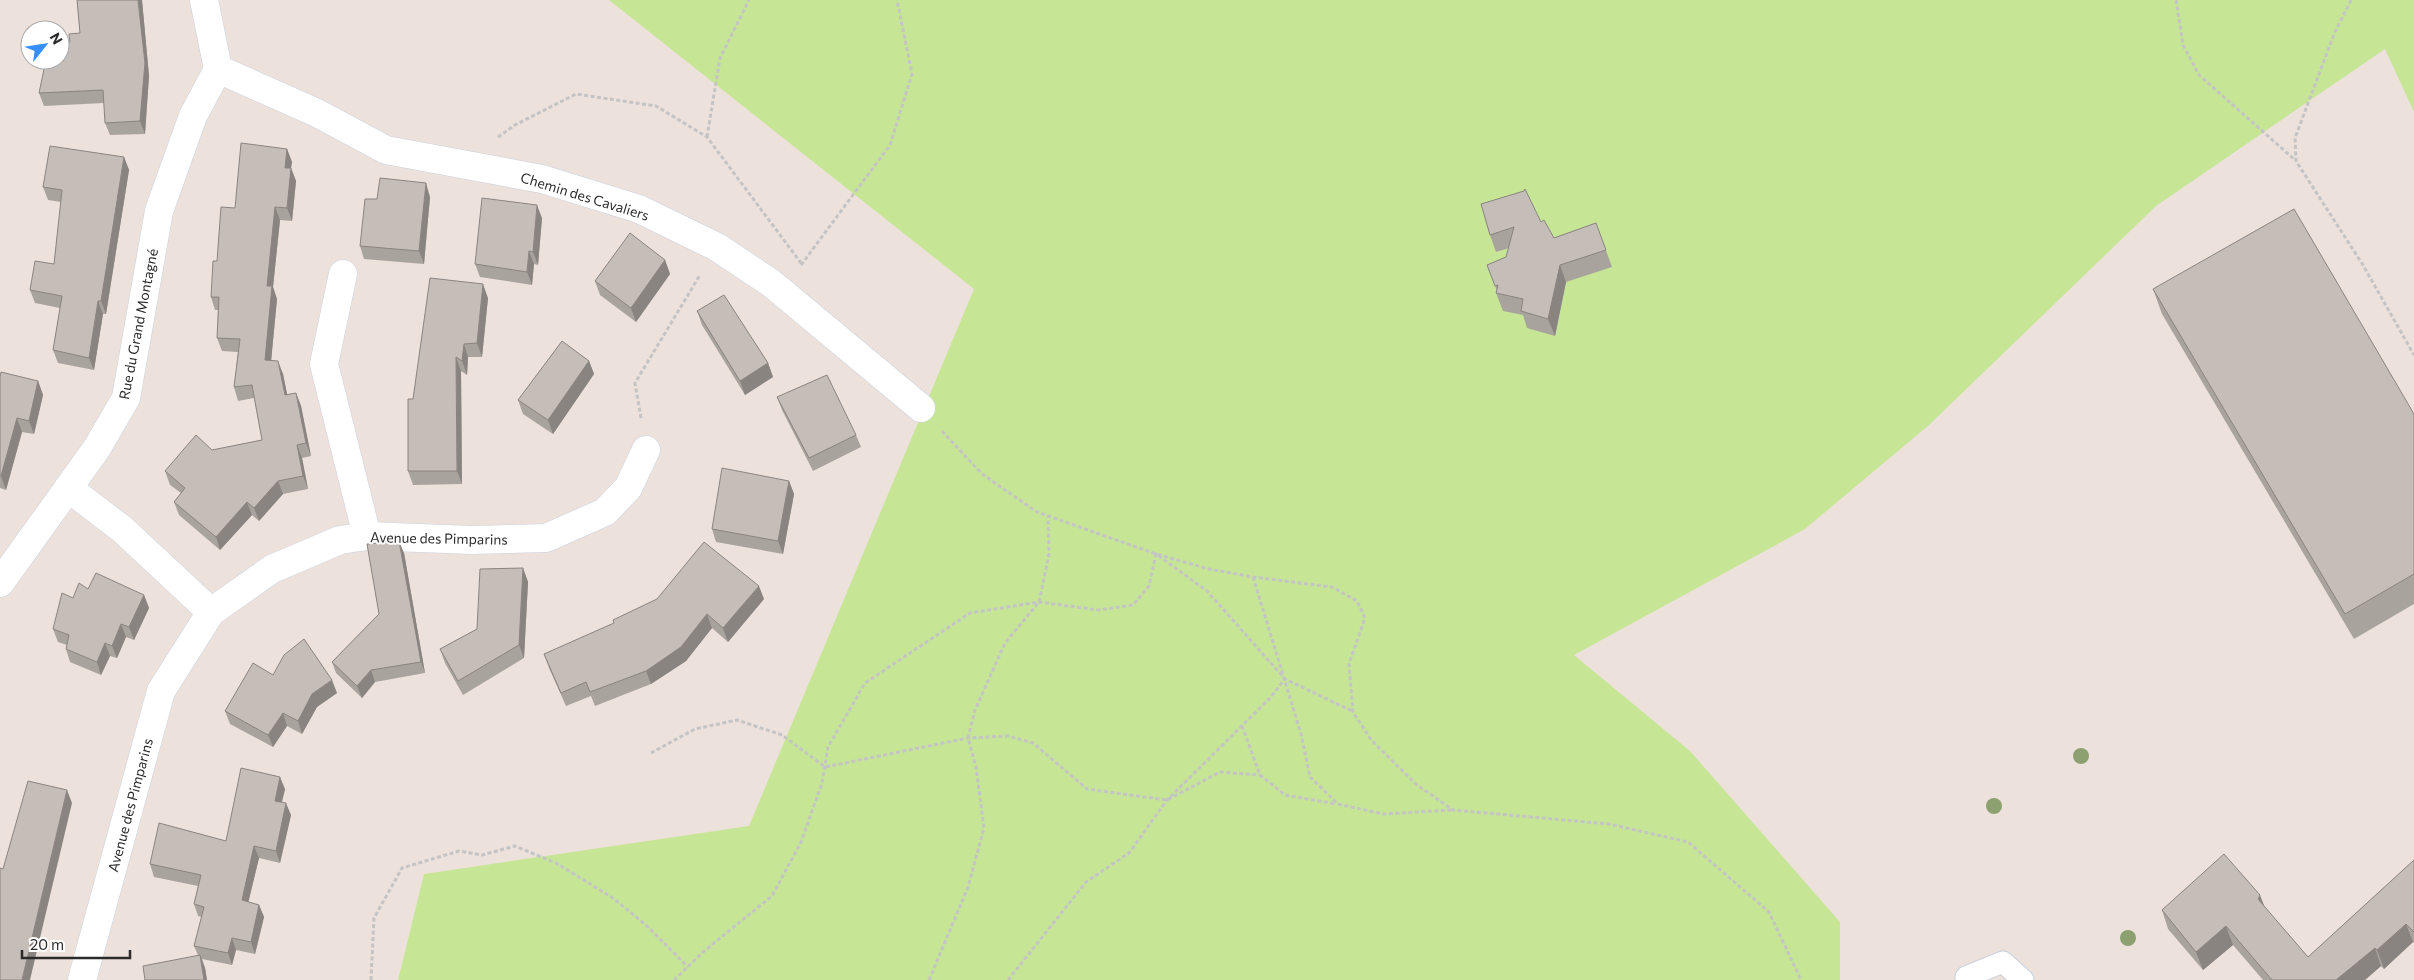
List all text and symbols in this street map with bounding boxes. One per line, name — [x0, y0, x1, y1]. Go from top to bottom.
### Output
north arrow — [20, 20, 70, 70]
text: N — [47, 29, 67, 47]
street label: Chemin des Cavaliers — [519, 168, 651, 224]
street label: Rue du Grand Montagné — [115, 247, 161, 401]
street label: Avenue des Pimparins — [370, 528, 508, 548]
street label: Avenue des Pimparins — [104, 736, 156, 874]
scale bar — [22, 928, 130, 960]
text: 20 m — [30, 935, 64, 953]

